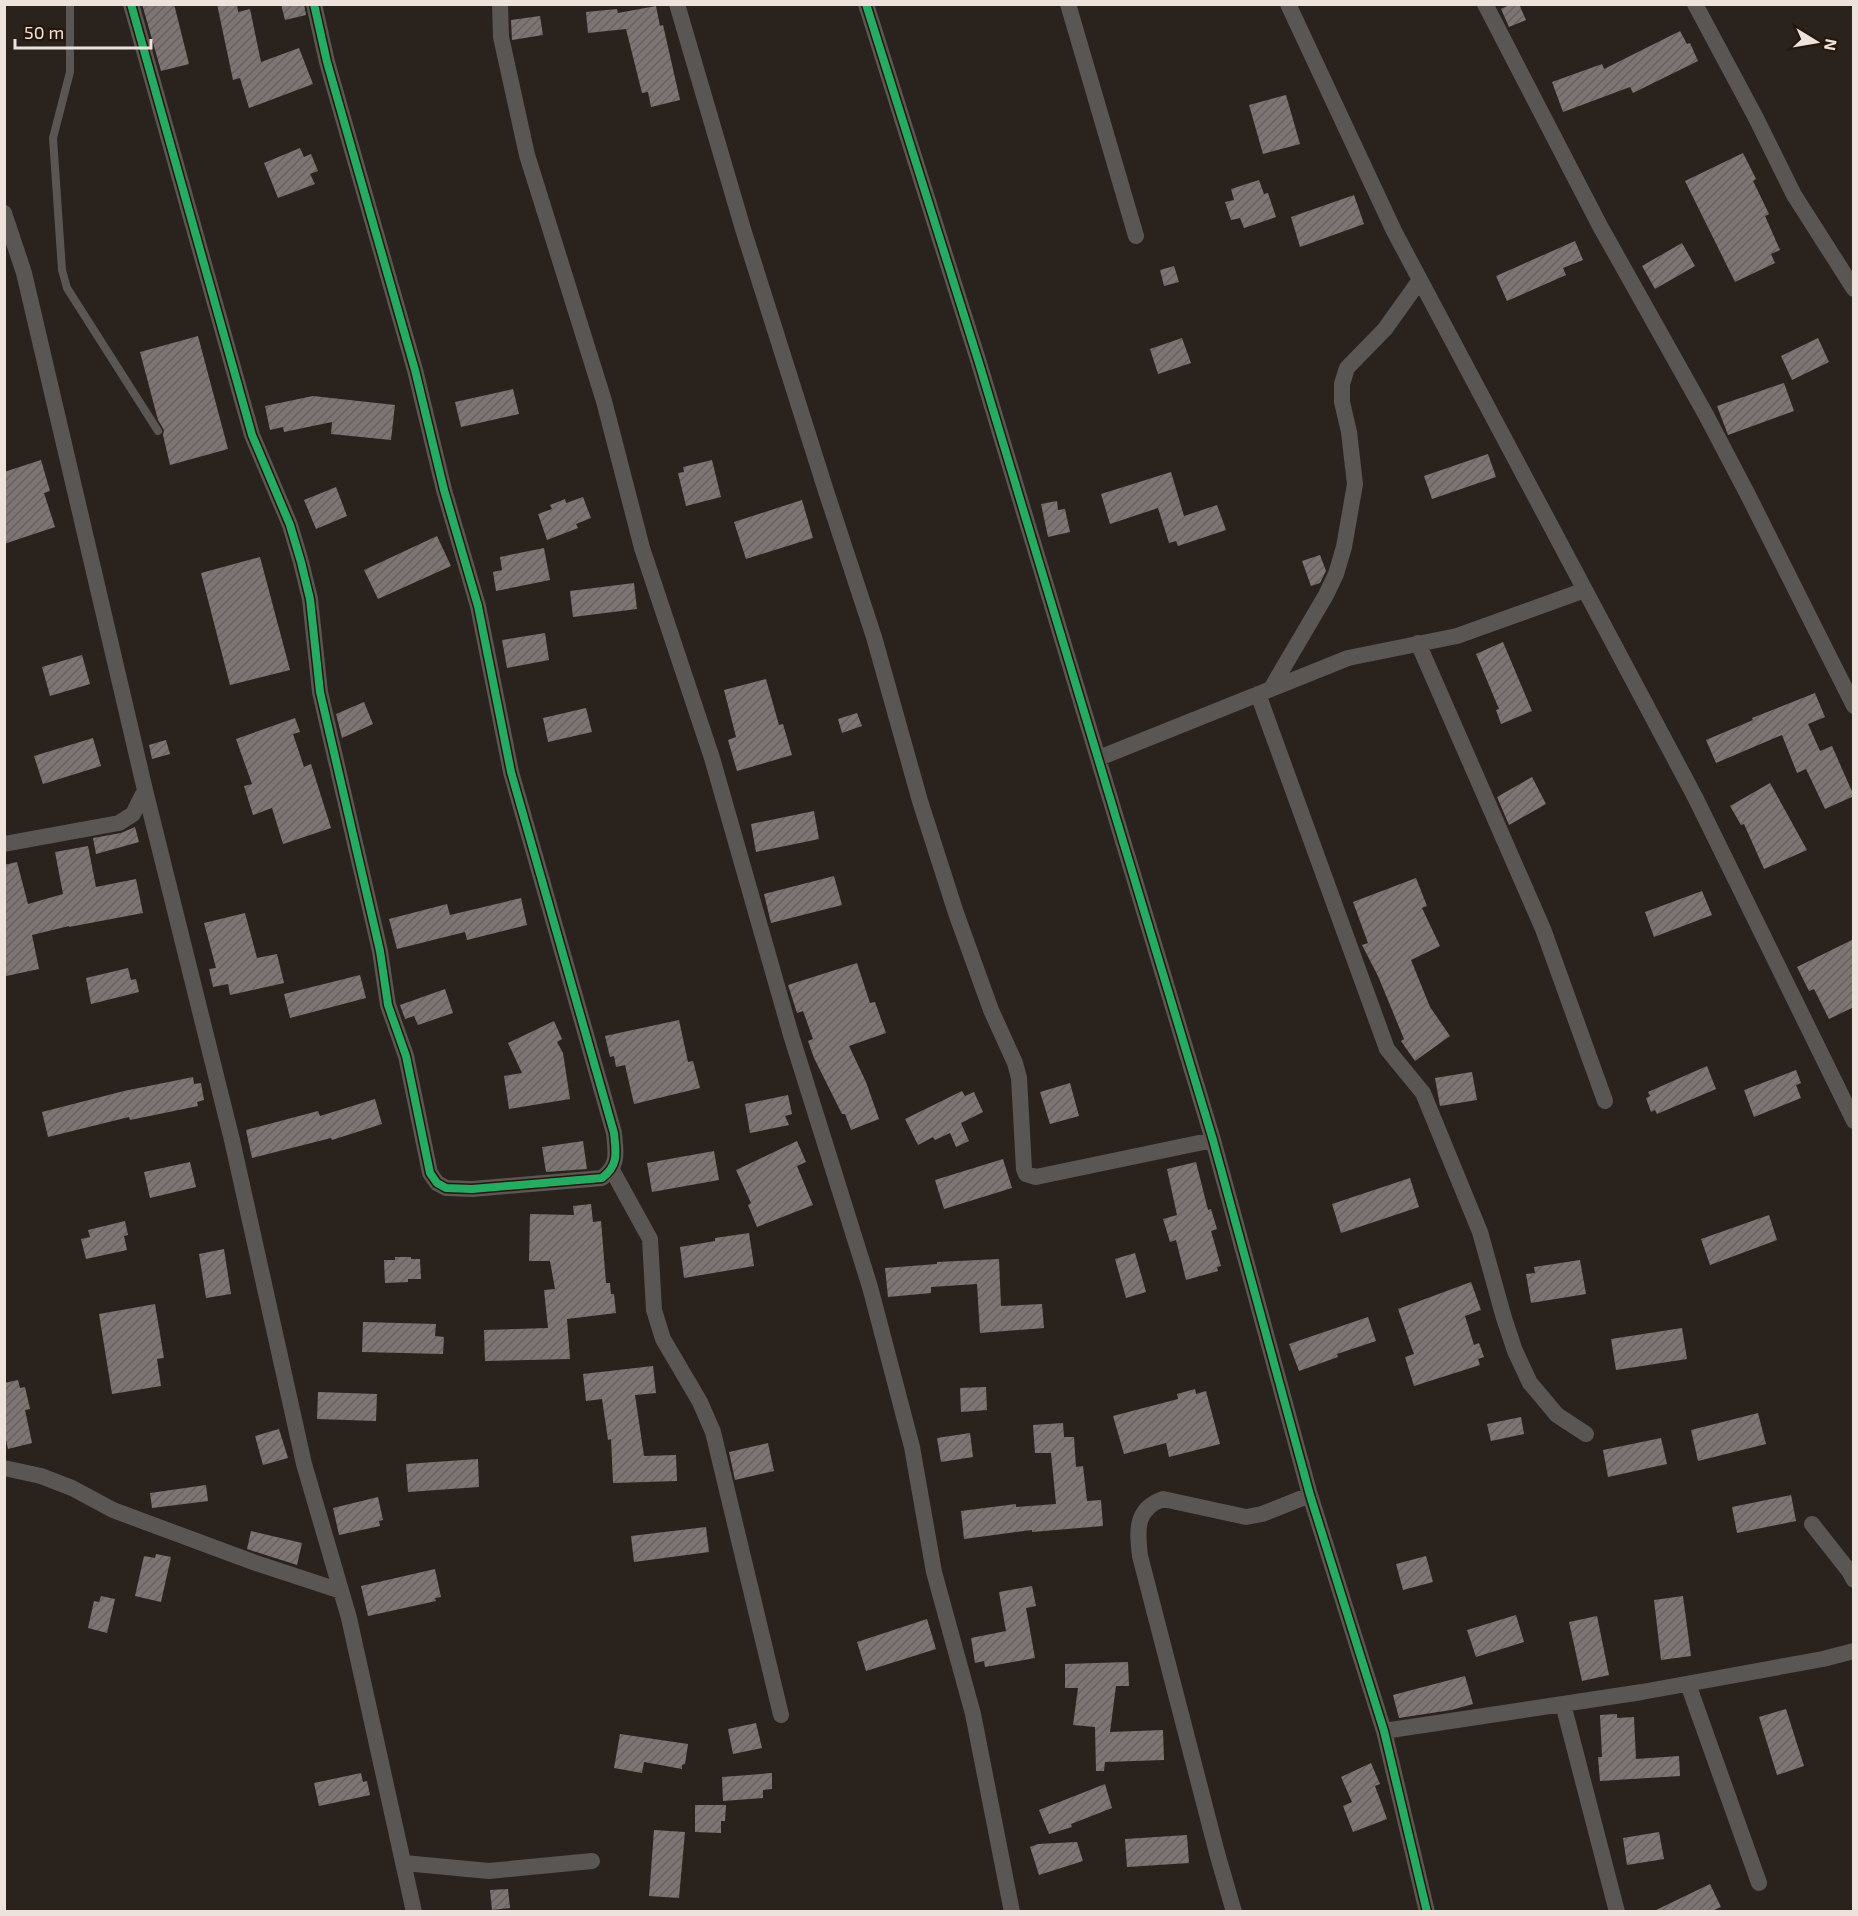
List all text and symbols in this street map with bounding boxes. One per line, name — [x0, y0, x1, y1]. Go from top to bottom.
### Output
scale bar — [15, 12, 152, 50]
north arrow — [1786, 12, 1846, 72]
text: 50 m — [24, 21, 64, 43]
text: N — [1821, 37, 1842, 52]

